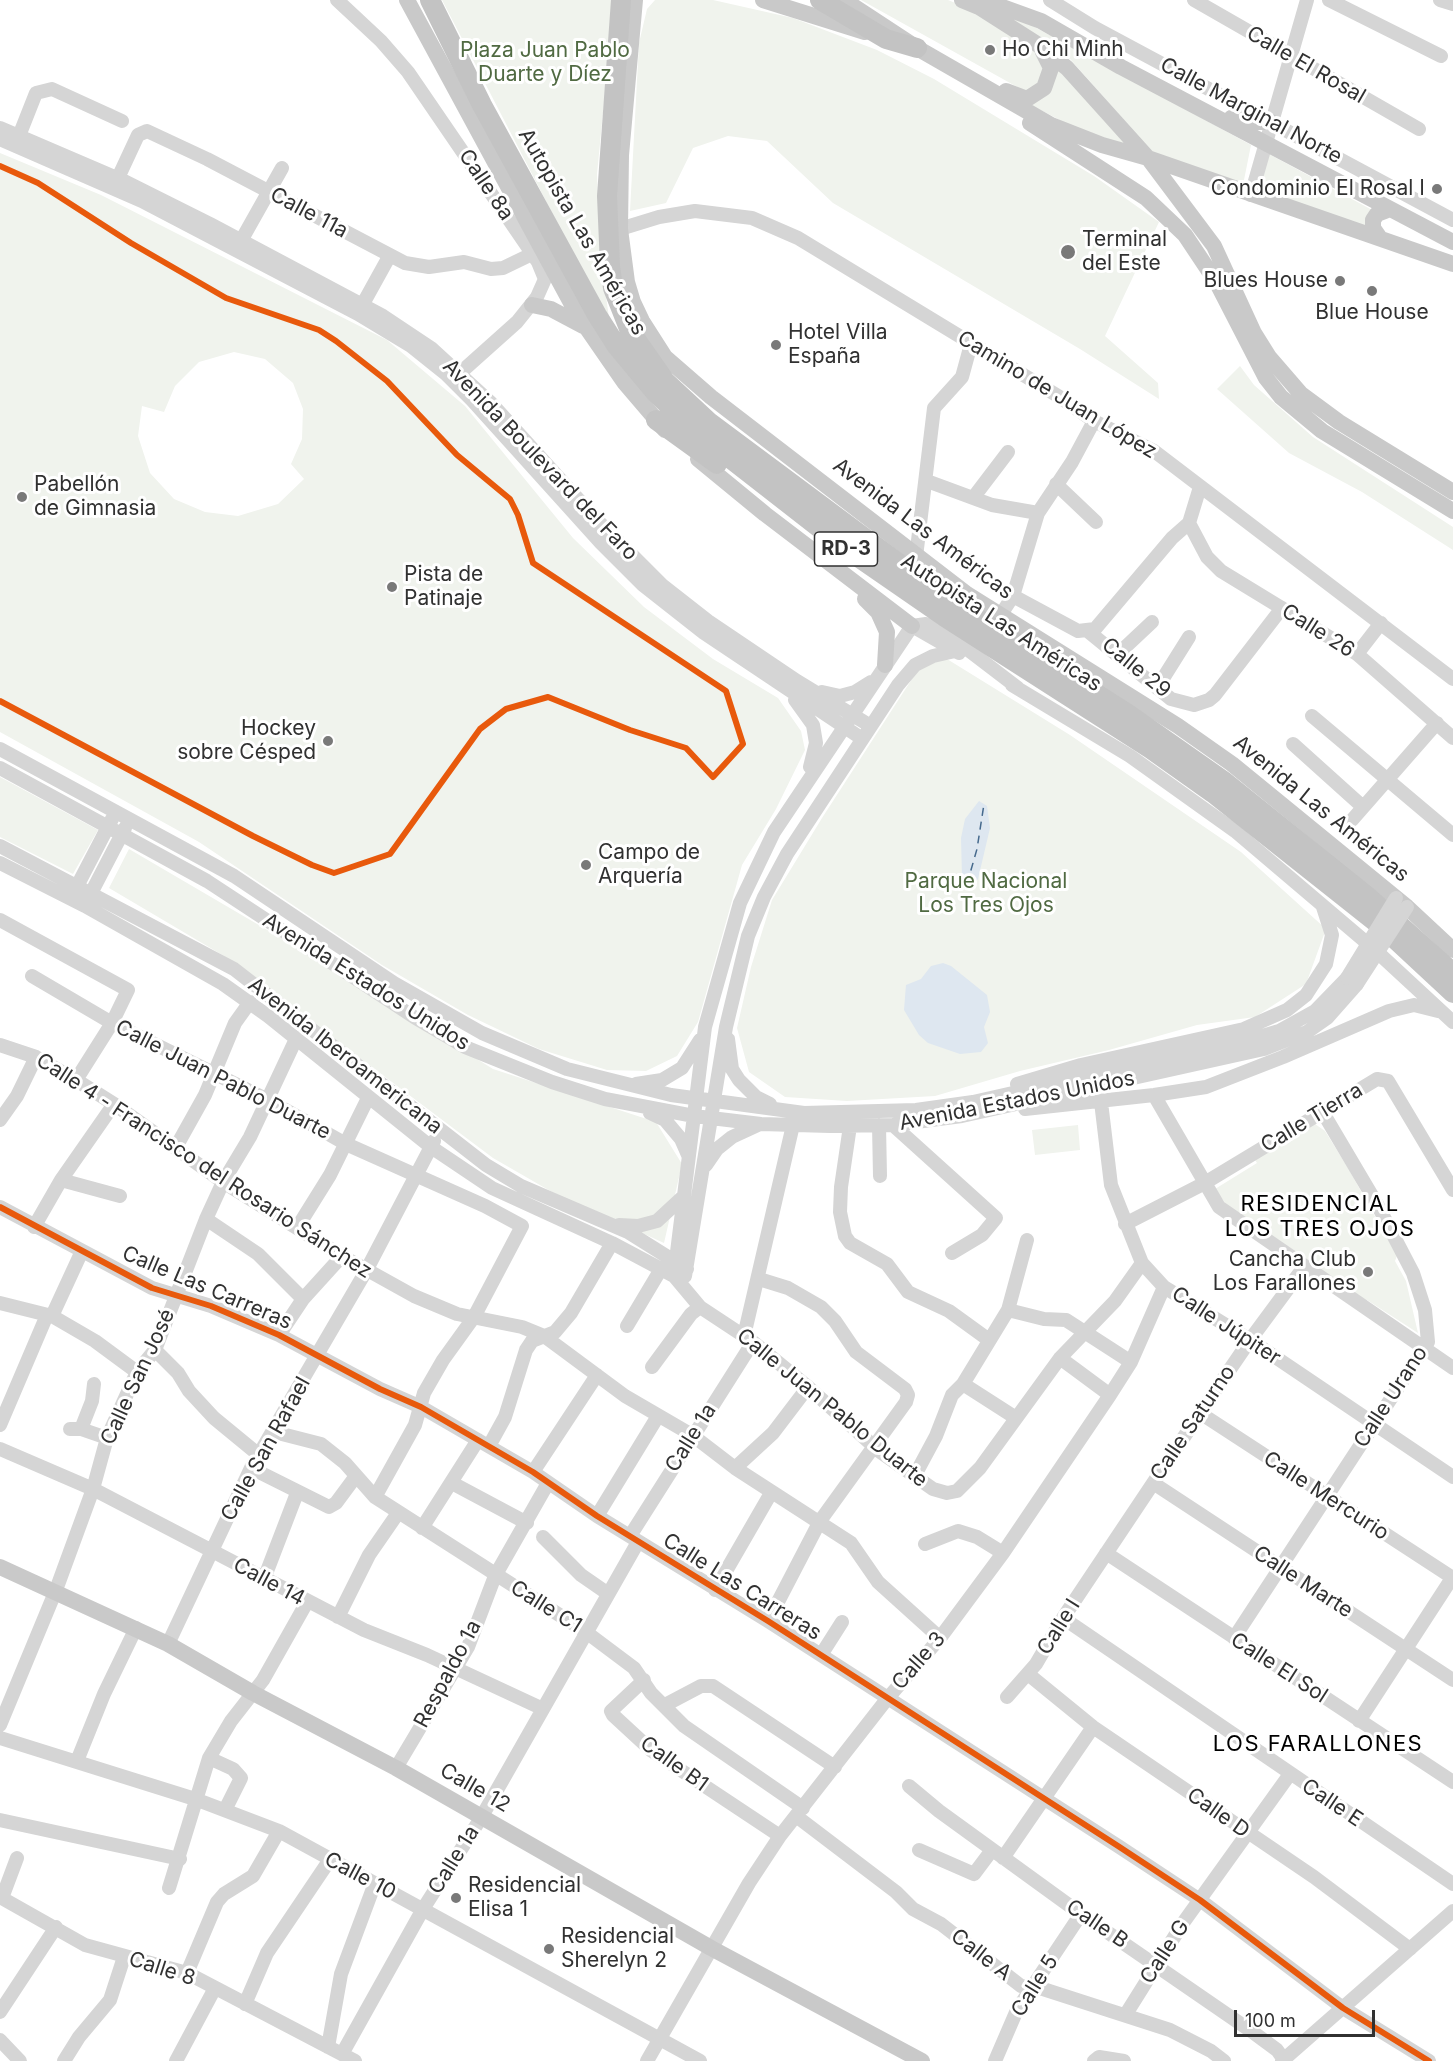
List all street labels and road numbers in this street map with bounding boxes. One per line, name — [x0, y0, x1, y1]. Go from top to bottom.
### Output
street label: Calle El Rosal — [1242, 21, 1370, 109]
street label: Calle Marginal Norte — [1156, 52, 1346, 170]
street label: Autopista Las Américas — [513, 124, 651, 340]
street label: Calle 8a — [453, 145, 519, 225]
street label: Calle 11a — [266, 182, 352, 244]
street label: Camino de Juan López — [953, 326, 1161, 464]
street label: Avenida Boulevard del Faro — [437, 354, 643, 566]
street label: Avenida Las Américas — [828, 453, 1018, 605]
road number: RD-3 — [814, 532, 878, 566]
street label: Autopista Las Américas — [896, 549, 1106, 697]
street label: Calle 26 — [1277, 599, 1359, 663]
street label: Calle 29 — [1096, 633, 1176, 703]
street label: Avenida Las Américas — [1228, 730, 1414, 888]
street label: Avenida Estados Unidos — [258, 908, 474, 1056]
street label: Avenida Iberoamericana — [243, 972, 447, 1140]
street label: Calle Juan Pablo Duarte — [111, 1015, 335, 1145]
street label: Calle 4 - Francisco del Rosario Sánchez — [31, 1048, 377, 1284]
street label: Avenida Estados Unidos — [897, 1066, 1137, 1136]
street label: Calle Tierra — [1257, 1078, 1367, 1158]
street label: Calle Las Carreras — [118, 1241, 296, 1335]
street label: Calle Júpiter — [1167, 1281, 1285, 1371]
street label: Calle San José — [96, 1305, 180, 1449]
street label: Calle Juan Pablo Duarte — [732, 1323, 932, 1493]
street label: Calle Urano — [1349, 1342, 1433, 1452]
street label: Calle Saturno — [1145, 1361, 1241, 1485]
street label: Calle San Rafael — [216, 1373, 316, 1525]
street label: Calle 1a — [660, 1399, 722, 1477]
street label: Calle Mercurio — [1259, 1446, 1393, 1546]
street label: Calle Las Carreras — [658, 1528, 826, 1646]
street label: Calle Marte — [1249, 1541, 1357, 1623]
street label: Calle 14 — [229, 1553, 309, 1611]
street label: Calle C1 — [506, 1575, 586, 1639]
street label: Calle I — [1032, 1594, 1086, 1660]
street label: Respaldo 1a — [409, 1616, 487, 1732]
street label: Calle 3 — [887, 1627, 951, 1695]
street label: Calle El Sol — [1226, 1627, 1332, 1709]
street label: Calle B1 — [635, 1731, 713, 1797]
street label: Calle 12 — [435, 1758, 515, 1818]
street label: Calle E — [1297, 1774, 1367, 1832]
street label: Calle D — [1182, 1782, 1254, 1844]
street label: Calle 1a — [423, 1821, 485, 1899]
street label: Calle 10 — [320, 1847, 400, 1905]
street label: Calle B — [1061, 1894, 1133, 1954]
street label: Calle G — [1135, 1915, 1195, 1989]
street label: Calle A — [946, 1924, 1016, 1986]
street label: Calle 8 — [126, 1946, 198, 1992]
street label: Calle 5 — [1006, 1950, 1064, 2022]

